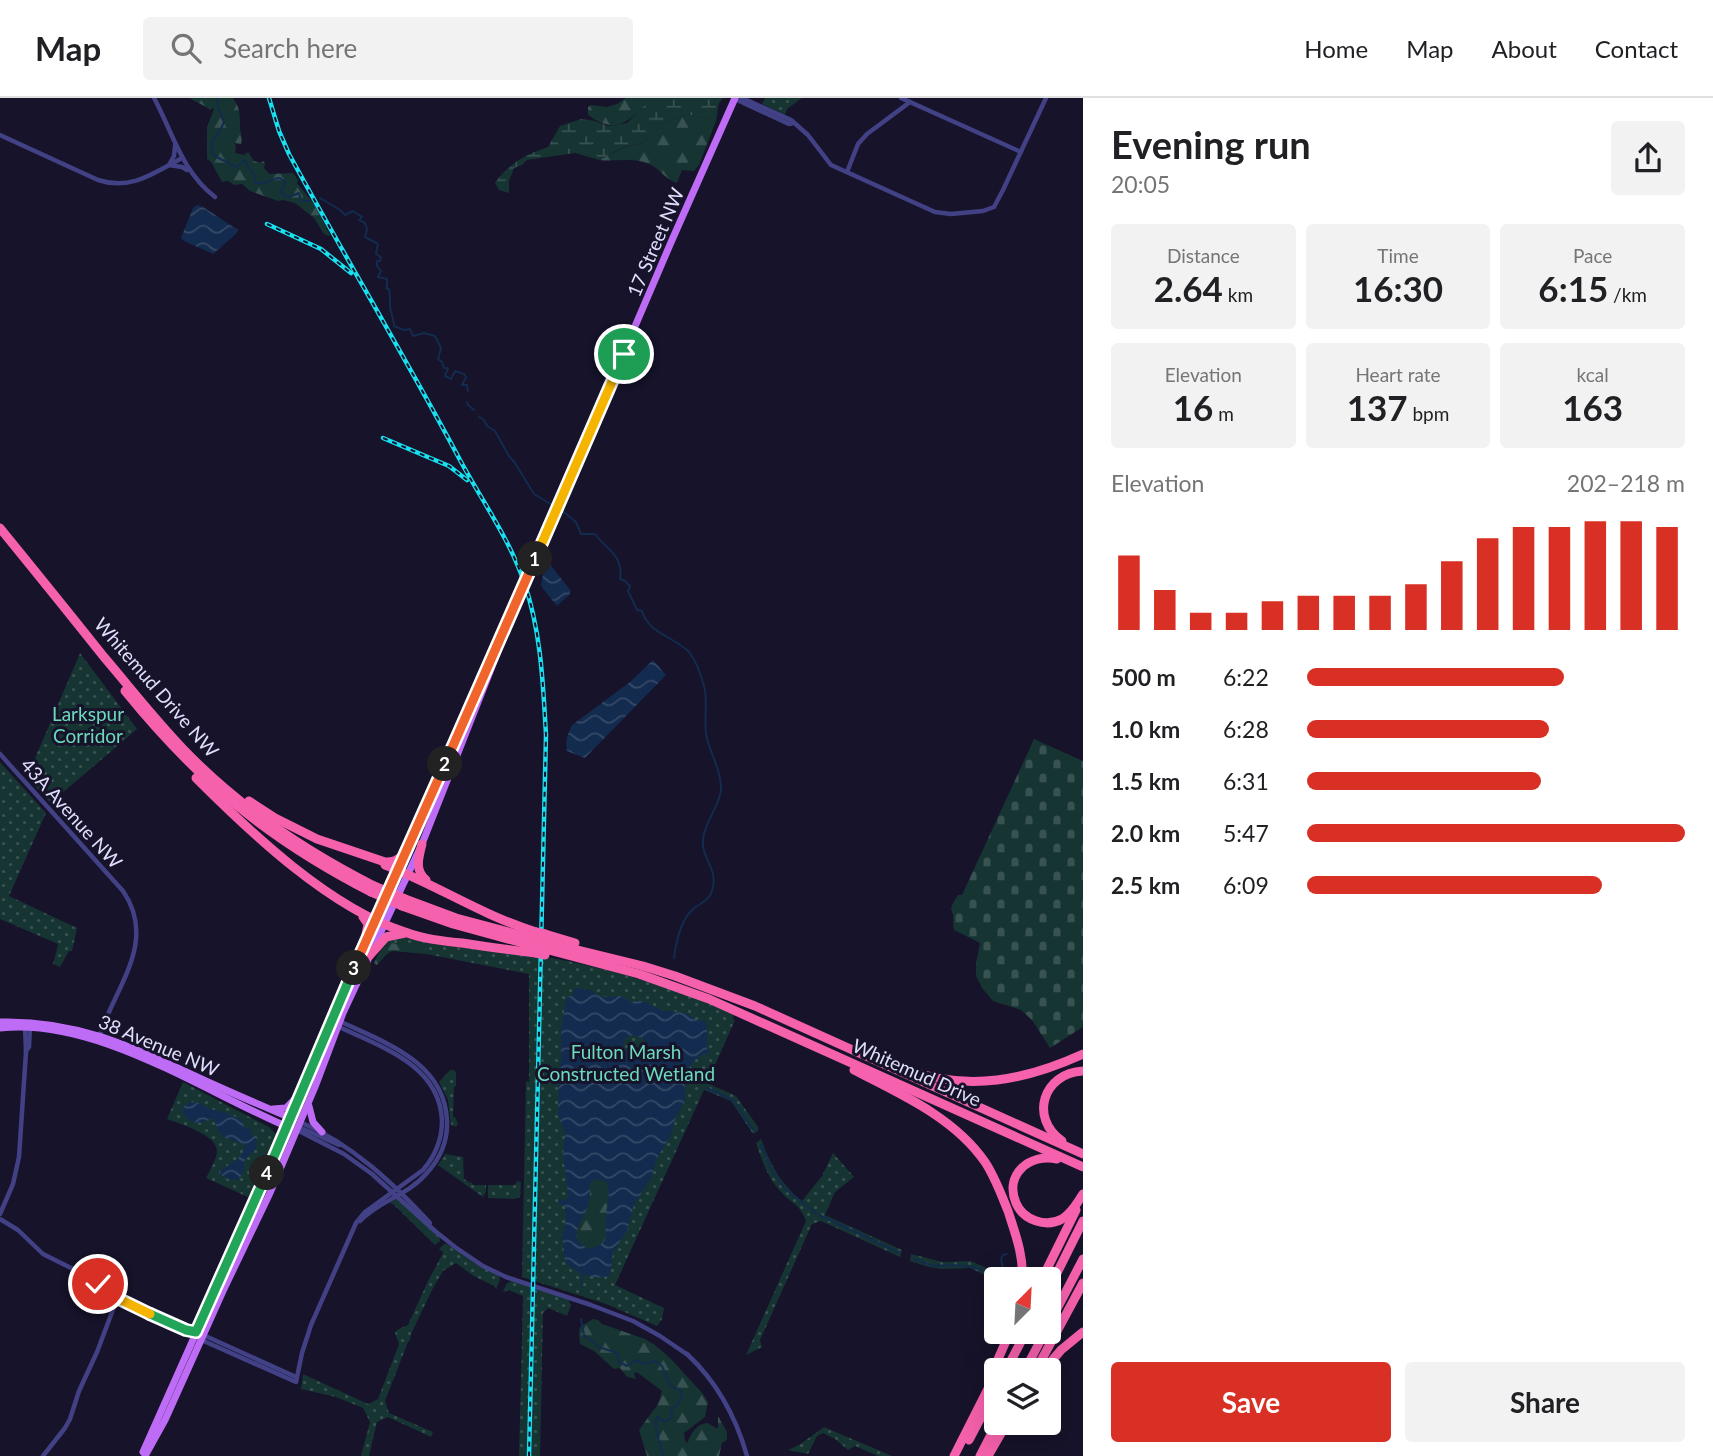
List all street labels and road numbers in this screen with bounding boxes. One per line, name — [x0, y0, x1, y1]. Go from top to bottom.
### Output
street label: 17 Street NW — [622, 184, 688, 300]
street label: Whitemud Drive NW — [90, 612, 224, 762]
street label: 43A Avenue NW — [16, 753, 128, 873]
street label: 38 Avenue NW — [95, 1009, 223, 1081]
street label: Whitemud Drive — [849, 1033, 985, 1111]

